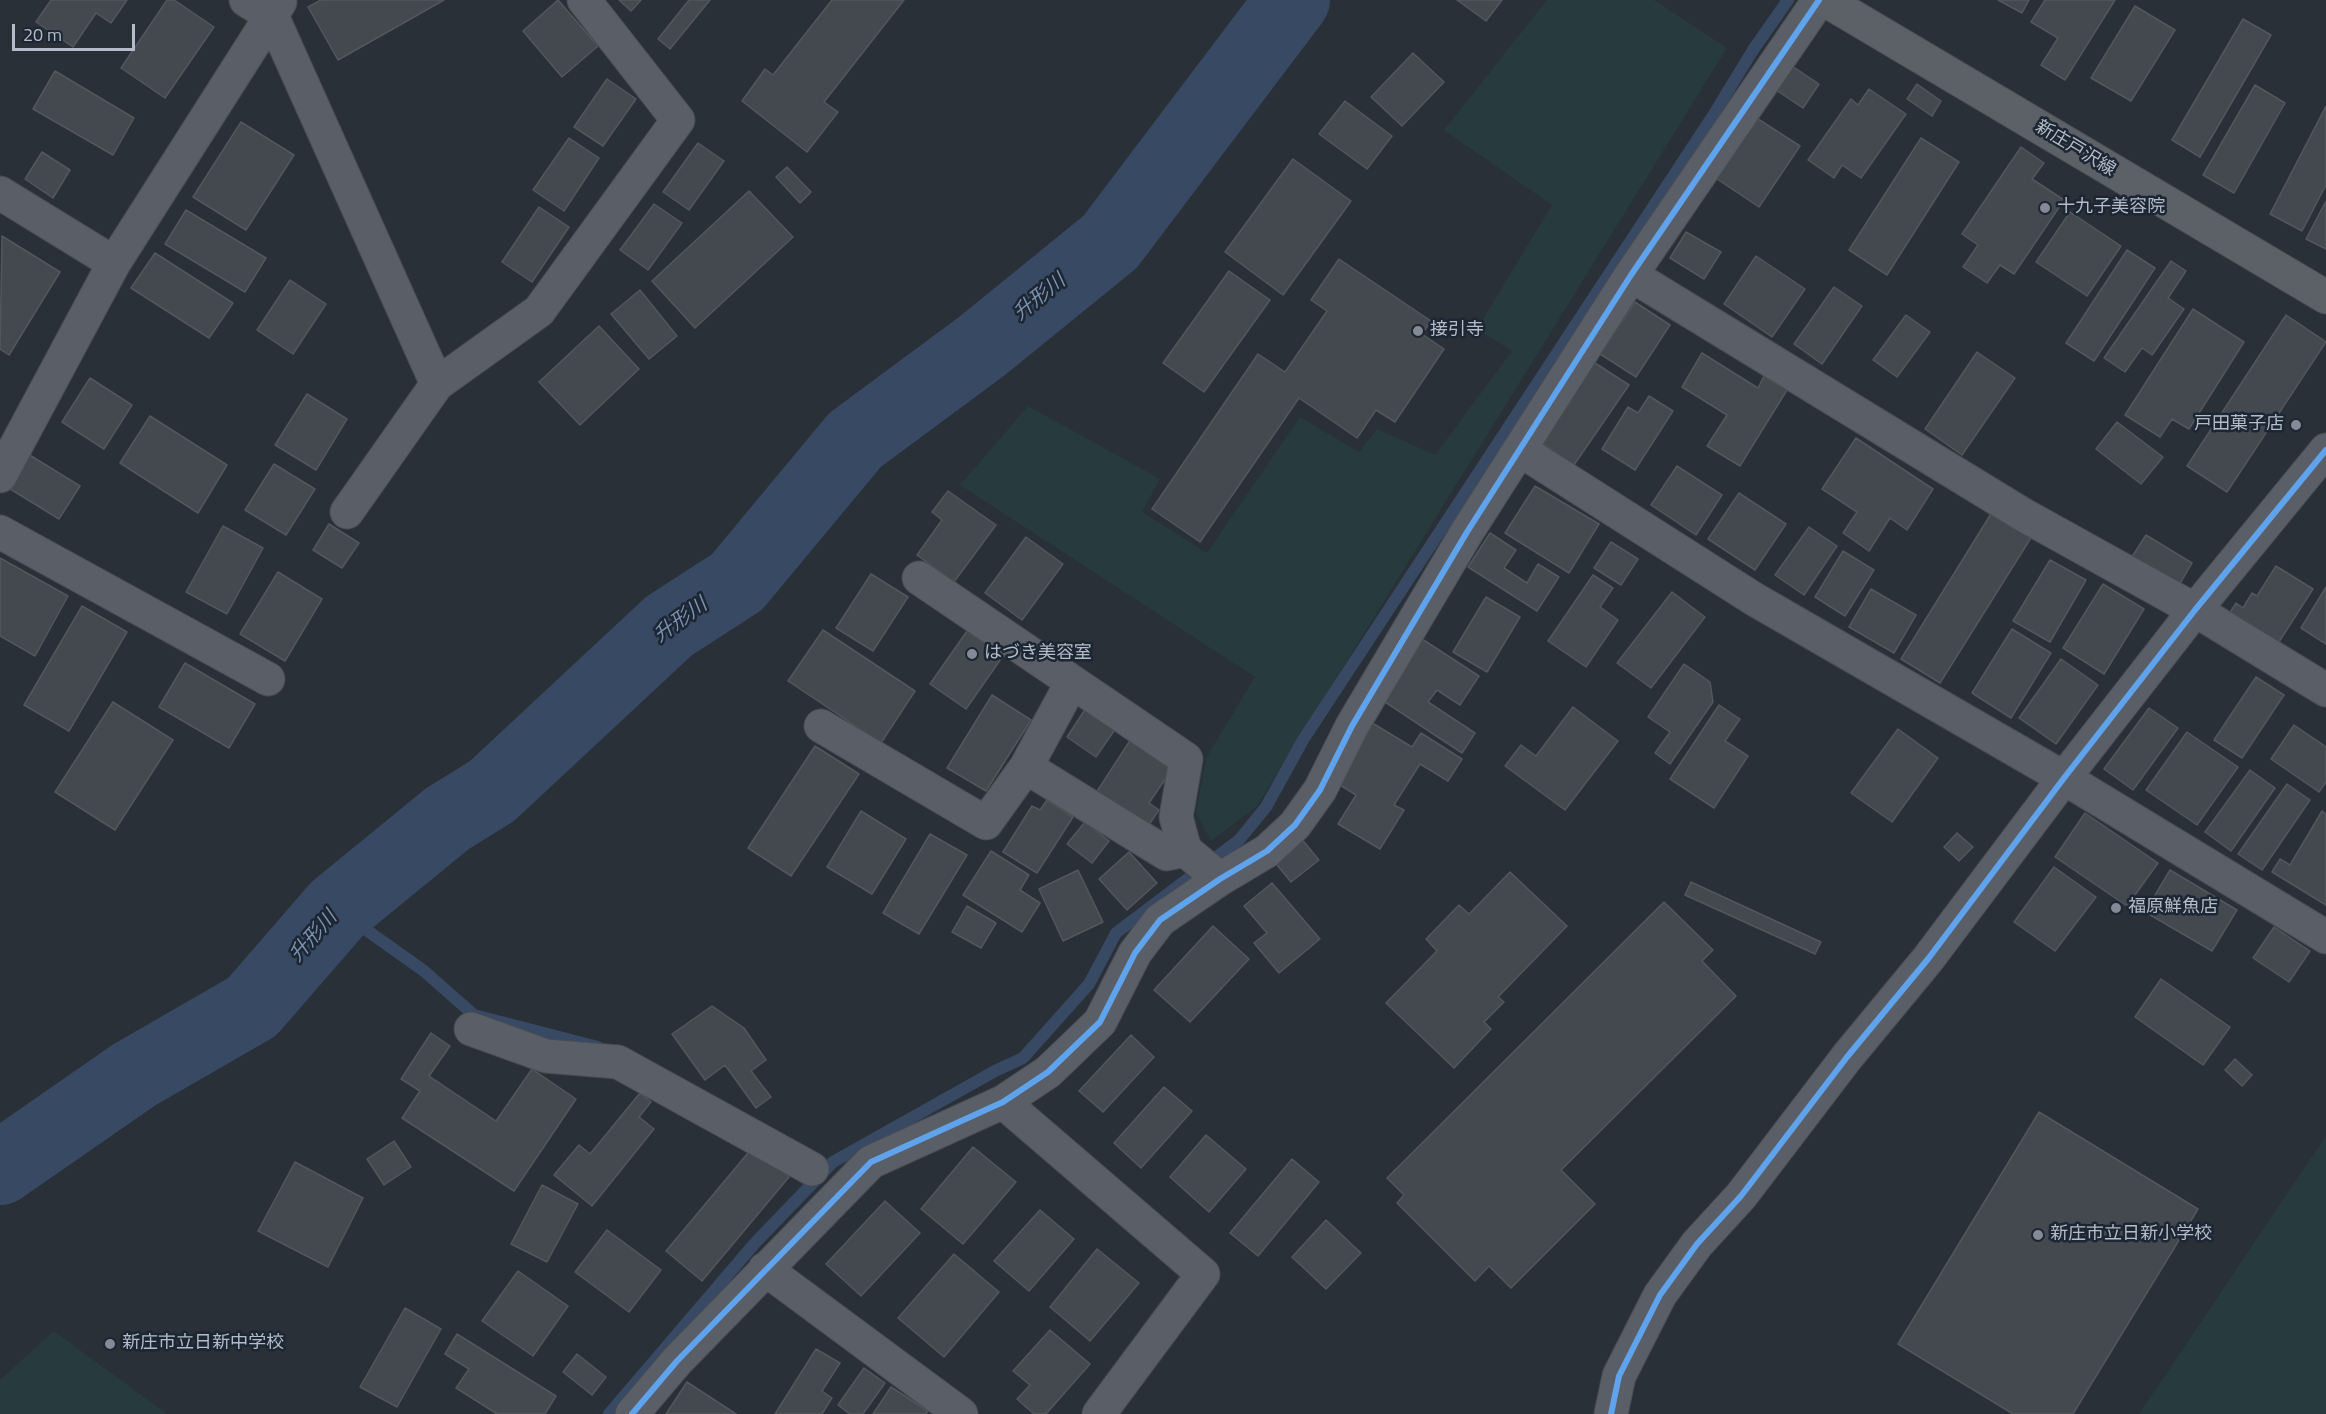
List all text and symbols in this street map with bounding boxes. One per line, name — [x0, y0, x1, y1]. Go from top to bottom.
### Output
scale bar — [15, 12, 138, 50]
text: 20 m — [23, 21, 62, 48]
street label: 新庄戸沢線 — [2031, 117, 2119, 181]
place label: 十九子美容院 — [2057, 197, 2165, 219]
marker: 十九子美容院 — [2038, 201, 2052, 215]
water label: 升形川 — [1009, 270, 1071, 326]
place label: 接引寺 — [1430, 320, 1484, 342]
marker: 接引寺 — [1411, 324, 1425, 338]
place label: 戸田菓子店 — [2194, 414, 2284, 436]
marker: 戸田菓子店 — [2289, 418, 2303, 432]
water label: 升形川 — [650, 594, 712, 648]
place label: はづき美容室 — [984, 643, 1092, 665]
marker: はづき美容室 — [965, 647, 979, 661]
place label: 福原鮮魚店 — [2128, 897, 2218, 919]
marker: 福原鮮魚店 — [2109, 901, 2123, 915]
water label: 升形川 — [285, 906, 343, 968]
place label: 新庄市立日新小学校 — [2050, 1224, 2212, 1246]
marker: 新庄市立日新小学校 — [2031, 1228, 2045, 1242]
place label: 新庄市立日新中学校 — [122, 1333, 284, 1355]
marker: 新庄市立日新中学校 — [103, 1337, 117, 1351]

